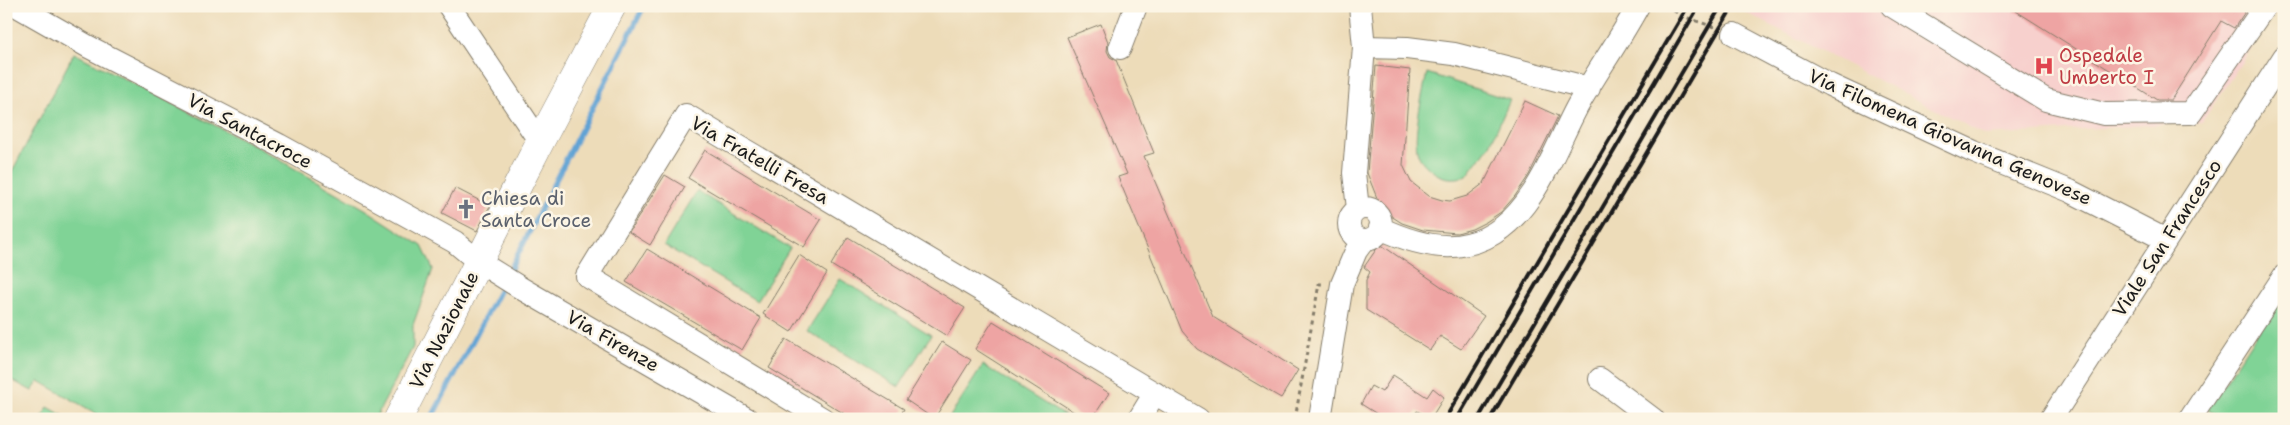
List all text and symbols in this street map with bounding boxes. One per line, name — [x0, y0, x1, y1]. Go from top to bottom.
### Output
place label: Ospedale Umberto I — [2059, 43, 2154, 90]
hospital icon: Ospedale Umberto I — [2033, 55, 2055, 77]
street label: Via Filomena Giovanna Genovese — [1804, 63, 2096, 211]
street label: Via Santacroce — [183, 88, 317, 174]
street label: Via Fratelli Fresa — [686, 110, 834, 210]
street label: Viale San Francesco — [2107, 154, 2227, 322]
place label: Chiesa di Santa Croce — [481, 186, 591, 233]
church icon: Chiesa di Santa Croce — [455, 198, 477, 220]
street label: Via Nazionale — [404, 267, 484, 393]
street label: Via Firenze — [562, 304, 664, 378]

